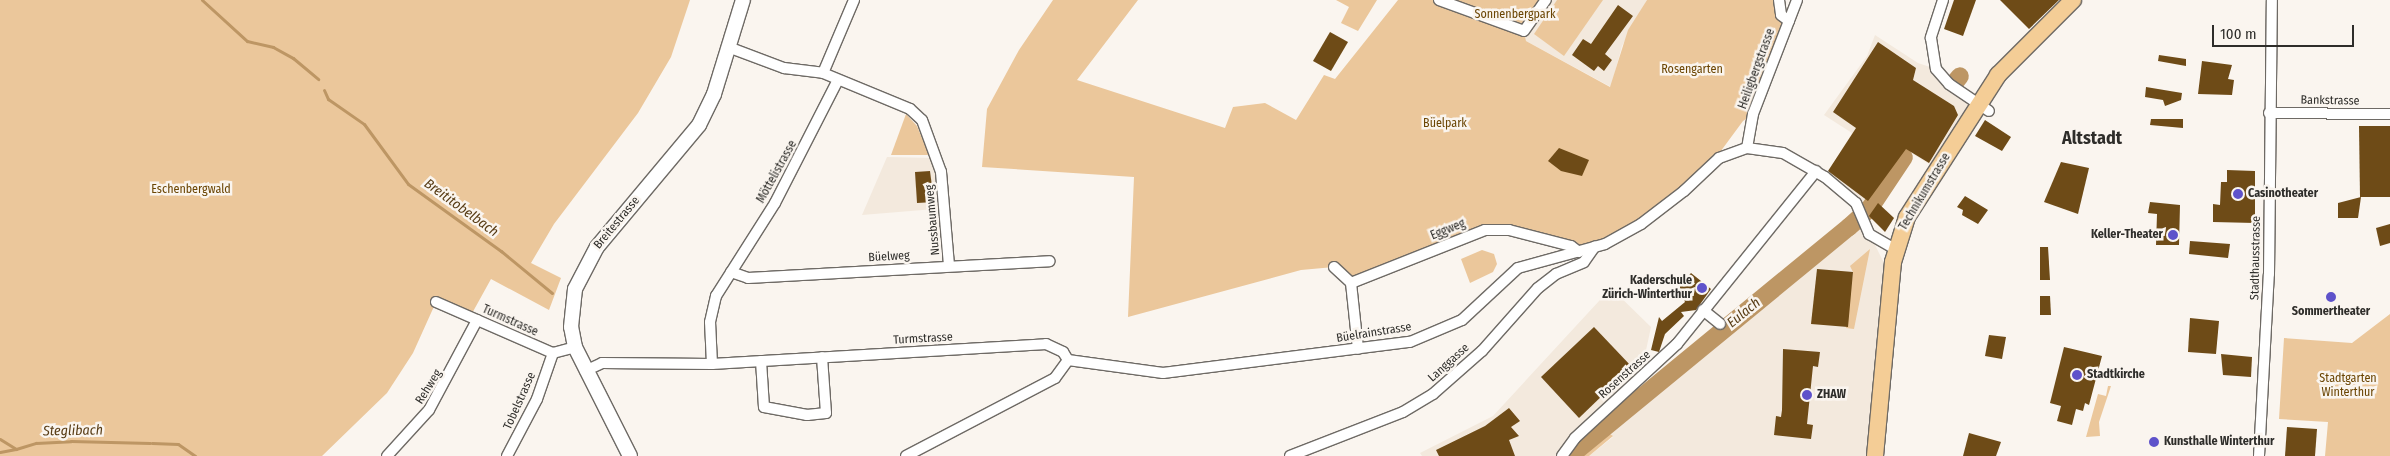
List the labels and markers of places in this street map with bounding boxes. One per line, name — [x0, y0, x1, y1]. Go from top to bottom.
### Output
place label: Casinotheater — [2248, 187, 2318, 201]
marker: Casinotheater — [2232, 188, 2244, 200]
place label: Keller-Theater — [2091, 228, 2163, 242]
marker: Keller-Theater — [2167, 229, 2179, 241]
place label: Kaderschule Zürich-Winterthur — [1602, 274, 1692, 302]
marker: Kaderschule Zürich-Winterthur — [1696, 282, 1708, 294]
marker: Sommertheater — [2325, 291, 2337, 303]
place label: Sommertheater — [2292, 305, 2370, 319]
place label: Stadtkirche — [2087, 368, 2145, 382]
marker: Stadtkirche — [2071, 369, 2083, 381]
place label: ZHAW — [1817, 388, 1846, 402]
marker: ZHAW — [1801, 389, 1813, 401]
place label: Kunsthalle Winterthur — [2164, 435, 2274, 449]
marker: Kunsthalle Winterthur — [2148, 436, 2160, 448]

